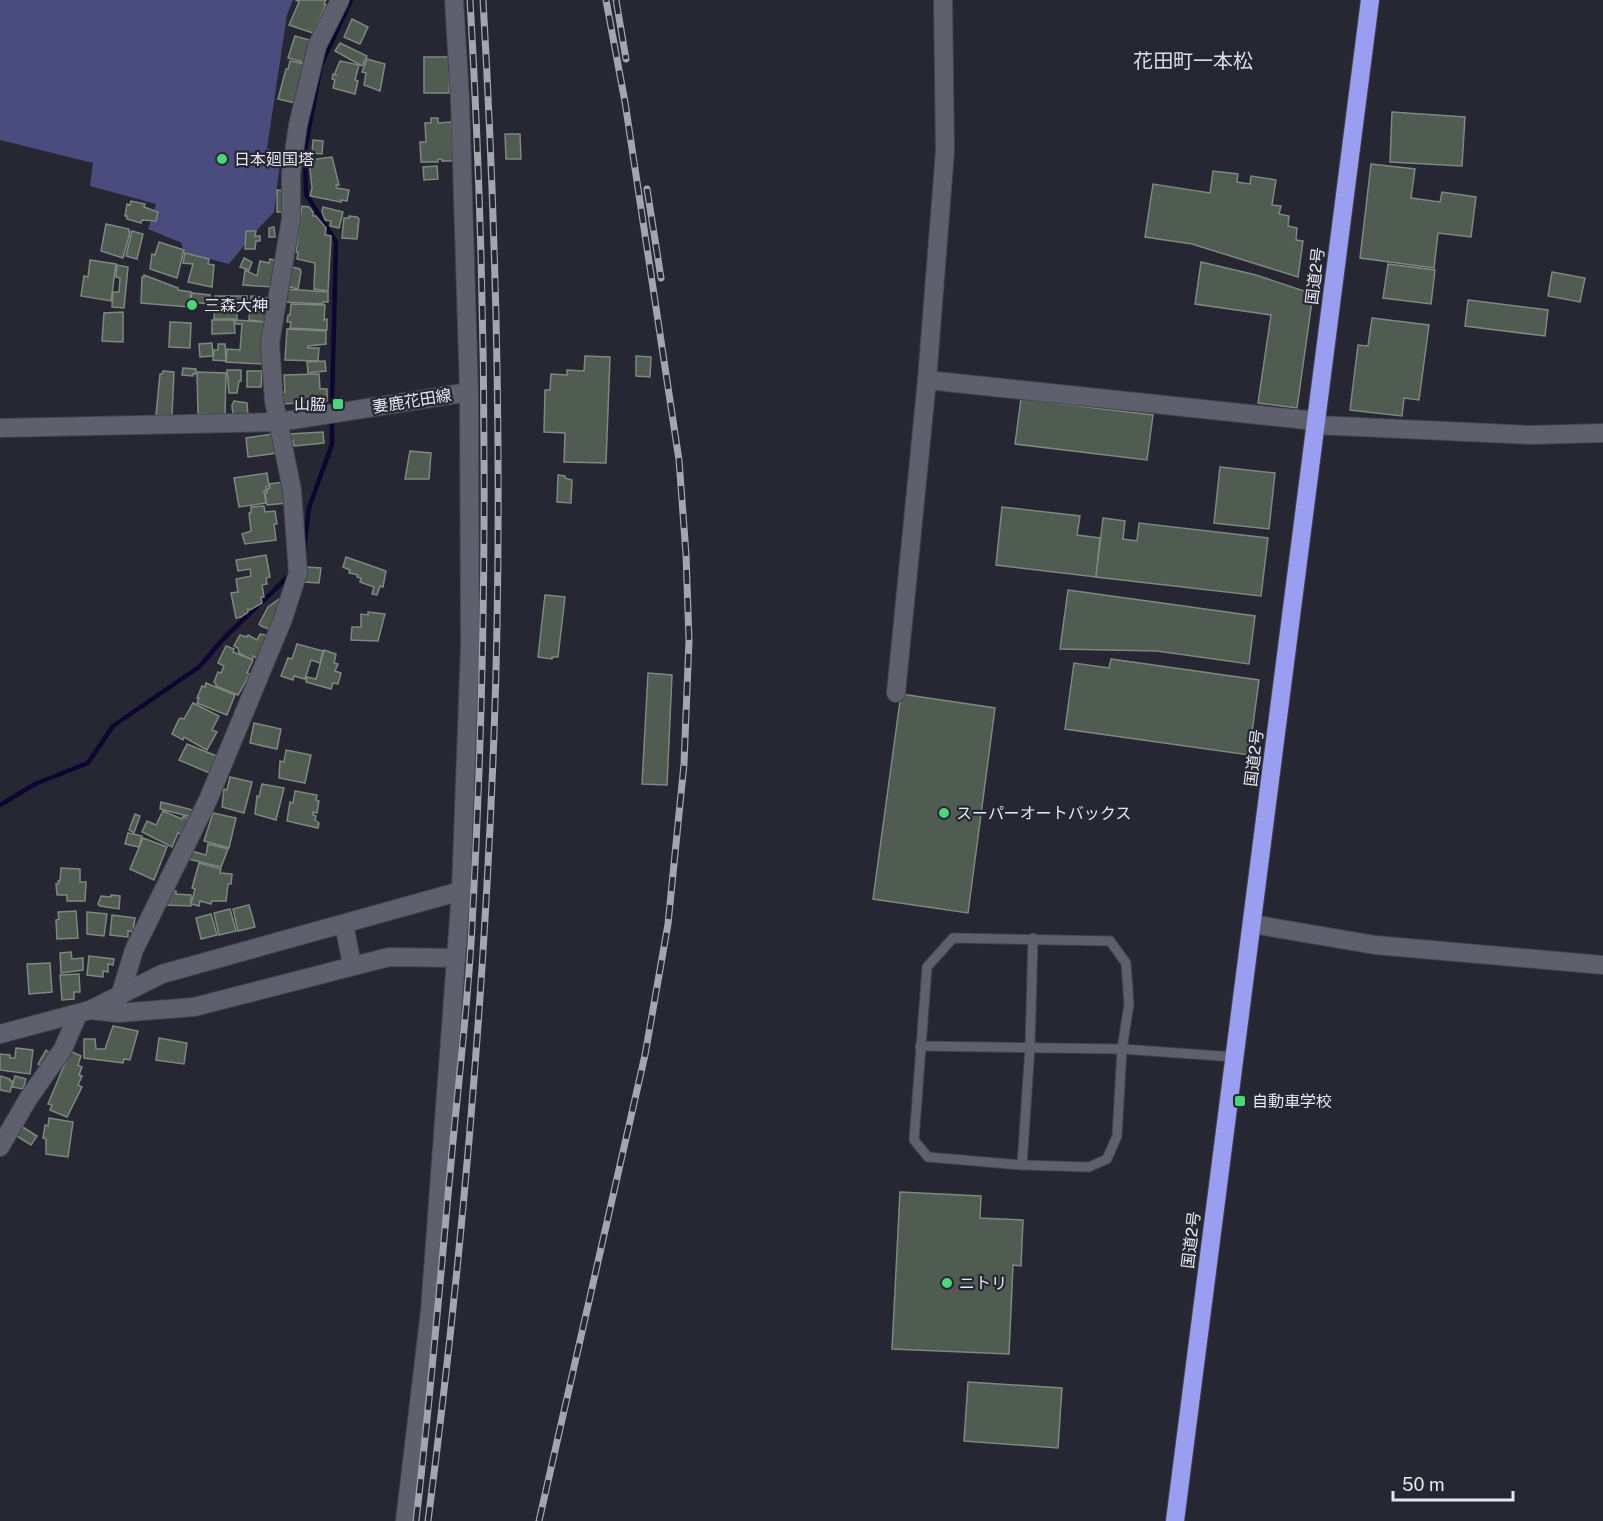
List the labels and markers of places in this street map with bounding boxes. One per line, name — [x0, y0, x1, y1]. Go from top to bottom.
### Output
place label: 日本廻国塔 — [234, 150, 314, 169]
marker: 日本廻国塔 — [215, 152, 229, 166]
place label: 三森大神 — [204, 296, 268, 315]
marker: 三森大神 — [185, 298, 199, 312]
place label: 山脇 — [294, 395, 326, 414]
marker: 山脇 — [331, 397, 345, 411]
place label: スーパーオートバックス — [956, 804, 1131, 823]
marker: スーパーオートバックス — [937, 806, 951, 820]
place label: 自動車学校 — [1252, 1092, 1332, 1111]
marker: 自動車学校 — [1233, 1094, 1247, 1108]
place label: ニトリ — [959, 1274, 1007, 1293]
marker: ニトリ — [940, 1276, 954, 1290]

